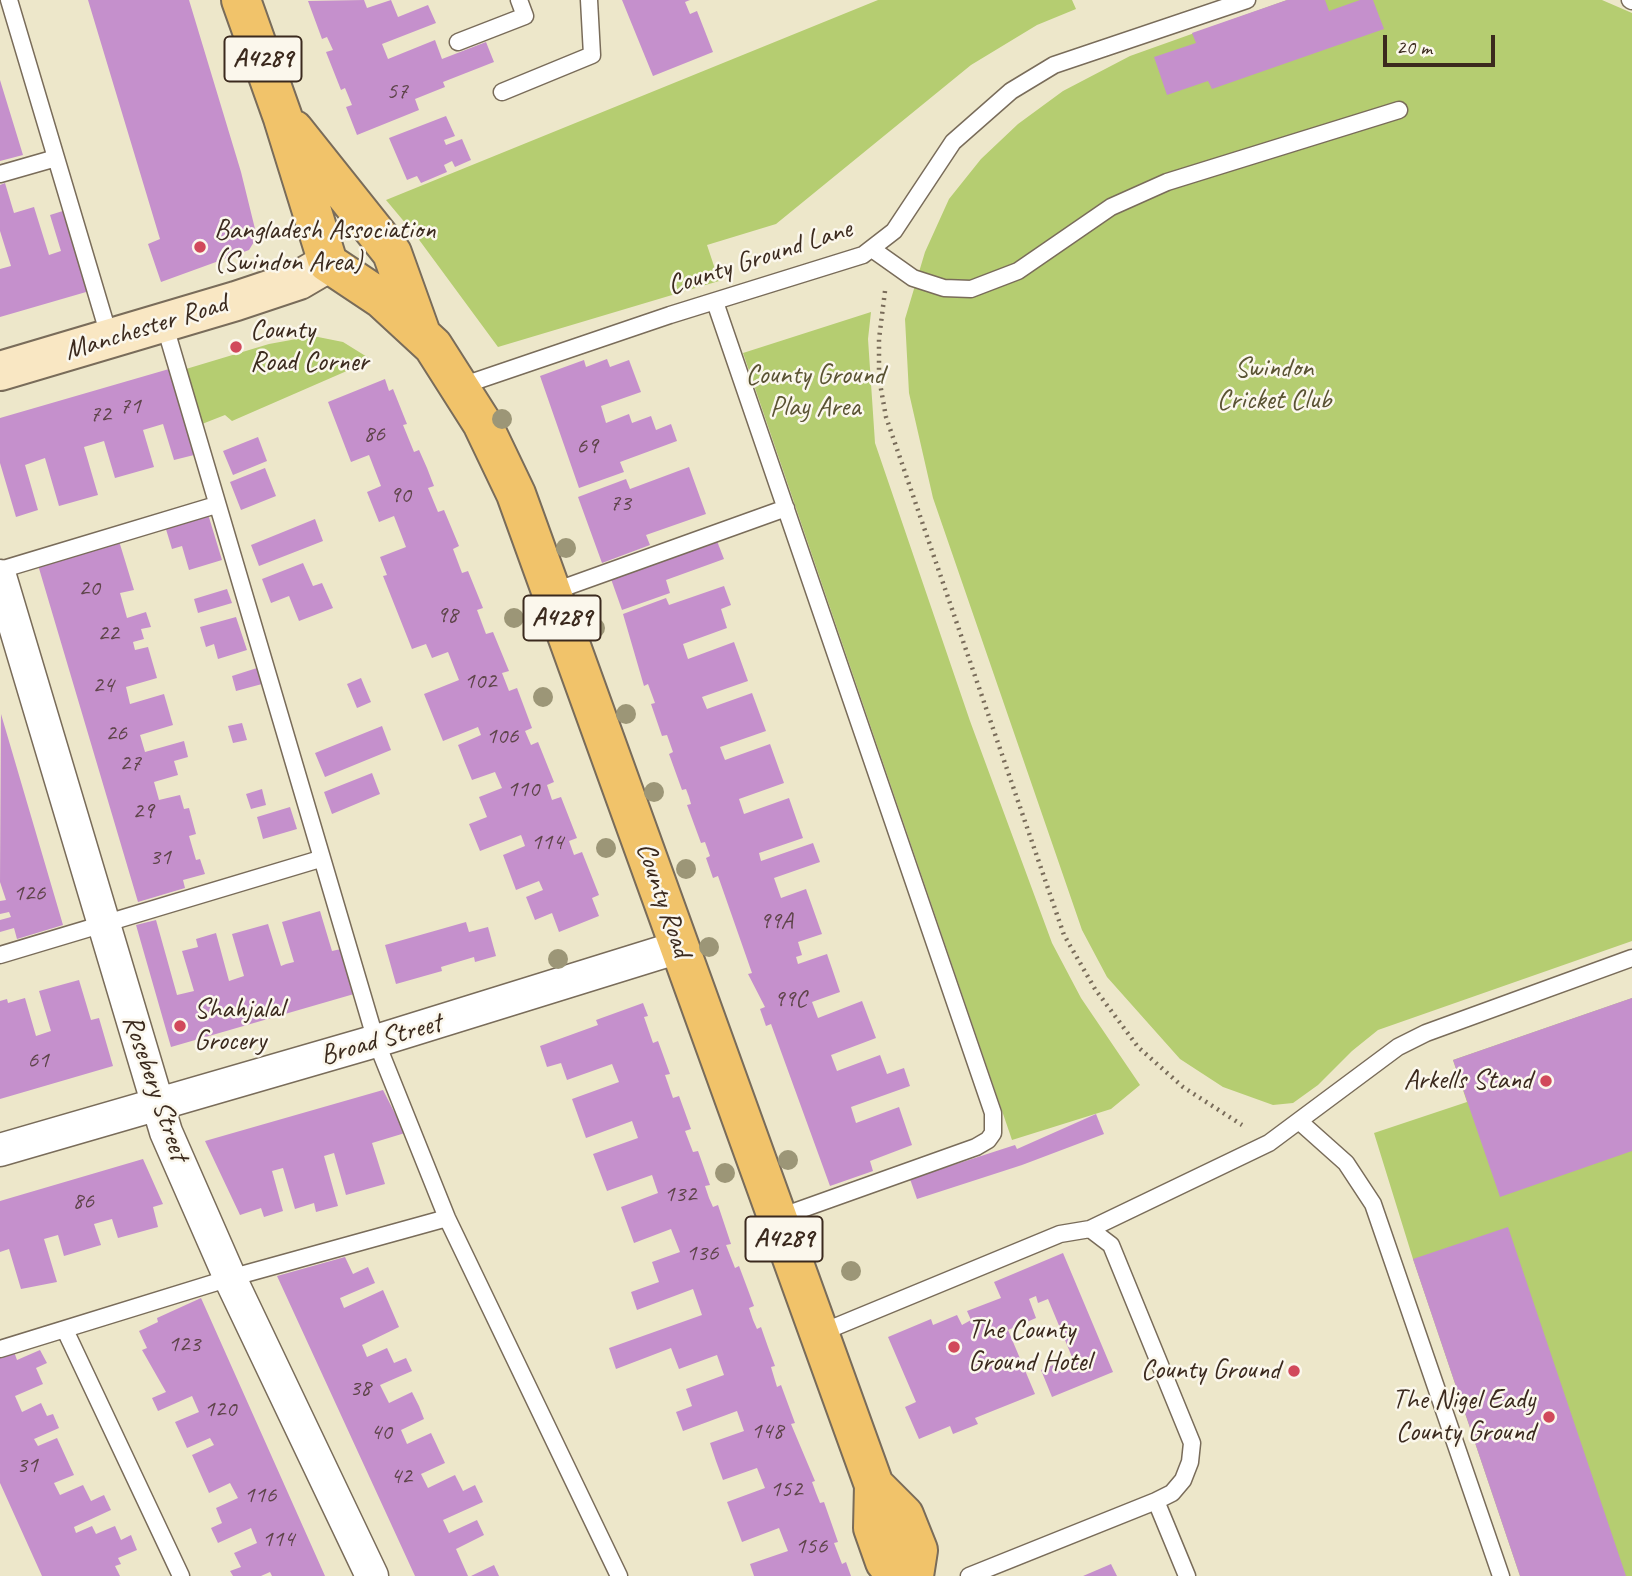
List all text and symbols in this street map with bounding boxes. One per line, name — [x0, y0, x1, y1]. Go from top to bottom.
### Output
scale bar — [1387, 21, 1499, 65]
text: 20 m — [1396, 34, 1432, 60]
road number: A4289 — [224, 36, 302, 82]
house number: 57 — [386, 78, 408, 106]
street label: County Ground Lane — [664, 212, 856, 304]
place label: Bangladesh Association (Swindon Area) — [214, 214, 435, 280]
marker: Bangladesh Association (Swindon Area) — [192, 239, 208, 255]
street label: Manchester Road — [61, 287, 231, 369]
place label: County Road Corner — [250, 314, 369, 380]
marker: County Road Corner — [228, 339, 244, 355]
park label: Swindon Cricket Club — [1217, 352, 1331, 418]
park label: County Ground Play Area — [745, 359, 885, 425]
house number: 71 — [119, 393, 141, 421]
house number: 72 — [89, 401, 111, 429]
house number: 86 — [363, 421, 385, 449]
house number: 69 — [576, 433, 598, 461]
house number: 90 — [389, 482, 411, 510]
house number: 73 — [609, 490, 631, 518]
house number: 20 — [78, 575, 100, 603]
road number: A4289 — [524, 596, 600, 640]
house number: 98 — [436, 602, 458, 630]
house number: 22 — [97, 620, 119, 648]
house number: 102 — [464, 668, 496, 696]
house number: 24 — [92, 672, 114, 700]
house number: 26 — [105, 720, 127, 748]
house number: 106 — [486, 723, 518, 751]
house number: 27 — [119, 750, 141, 778]
house number: 110 — [507, 776, 539, 804]
house number: 29 — [132, 798, 154, 826]
house number: 114 — [531, 829, 563, 857]
street label: County Road — [628, 838, 698, 962]
house number: 31 — [149, 844, 171, 872]
house number: 126 — [13, 880, 45, 908]
house number: 99A — [759, 908, 793, 936]
house number: 99C — [774, 986, 806, 1014]
place label: Shahjalal Grocery — [194, 993, 284, 1059]
street label: Broad Street — [317, 1007, 445, 1073]
street label: Rosebery Street — [114, 1011, 196, 1165]
marker: Shahjalal Grocery — [172, 1018, 188, 1034]
house number: 61 — [27, 1047, 49, 1075]
place label: Arkells Stand — [1404, 1064, 1532, 1098]
marker: Arkells Stand — [1538, 1073, 1554, 1089]
house number: 132 — [664, 1181, 696, 1209]
house number: 86 — [72, 1188, 94, 1216]
road number: A4289 — [746, 1216, 822, 1262]
house number: 136 — [686, 1240, 718, 1268]
place label: The County Ground Hotel — [968, 1314, 1091, 1380]
house number: 123 — [168, 1331, 200, 1359]
marker: The County Ground Hotel — [946, 1339, 962, 1355]
place label: County Ground — [1141, 1354, 1280, 1388]
marker: County Ground — [1286, 1363, 1302, 1379]
house number: 38 — [349, 1375, 371, 1403]
place label: The Nigel Eady County Ground — [1392, 1384, 1535, 1450]
house number: 120 — [204, 1396, 236, 1424]
marker: The Nigel Eady County Ground — [1541, 1409, 1557, 1425]
house number: 148 — [751, 1418, 783, 1446]
house number: 40 — [370, 1419, 392, 1447]
house number: 31 — [16, 1452, 38, 1480]
house number: 42 — [390, 1463, 412, 1491]
house number: 152 — [770, 1476, 802, 1504]
house number: 116 — [244, 1482, 276, 1510]
house number: 114 — [262, 1526, 294, 1554]
house number: 156 — [795, 1533, 827, 1561]

